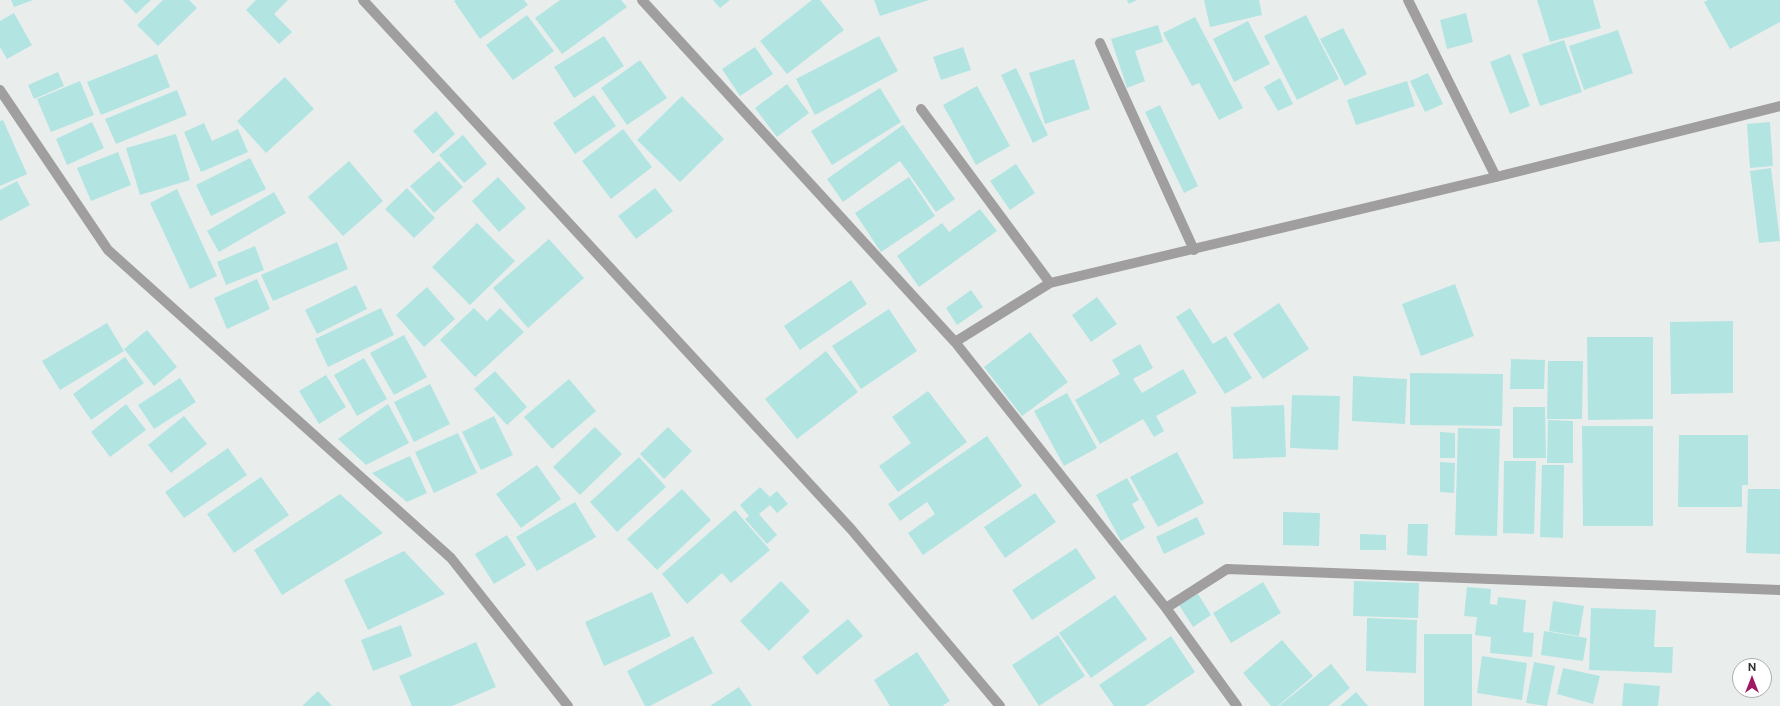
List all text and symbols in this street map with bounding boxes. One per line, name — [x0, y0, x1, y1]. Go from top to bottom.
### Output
north arrow — [1732, 658, 1772, 698]
text: N — [1748, 661, 1756, 673]

